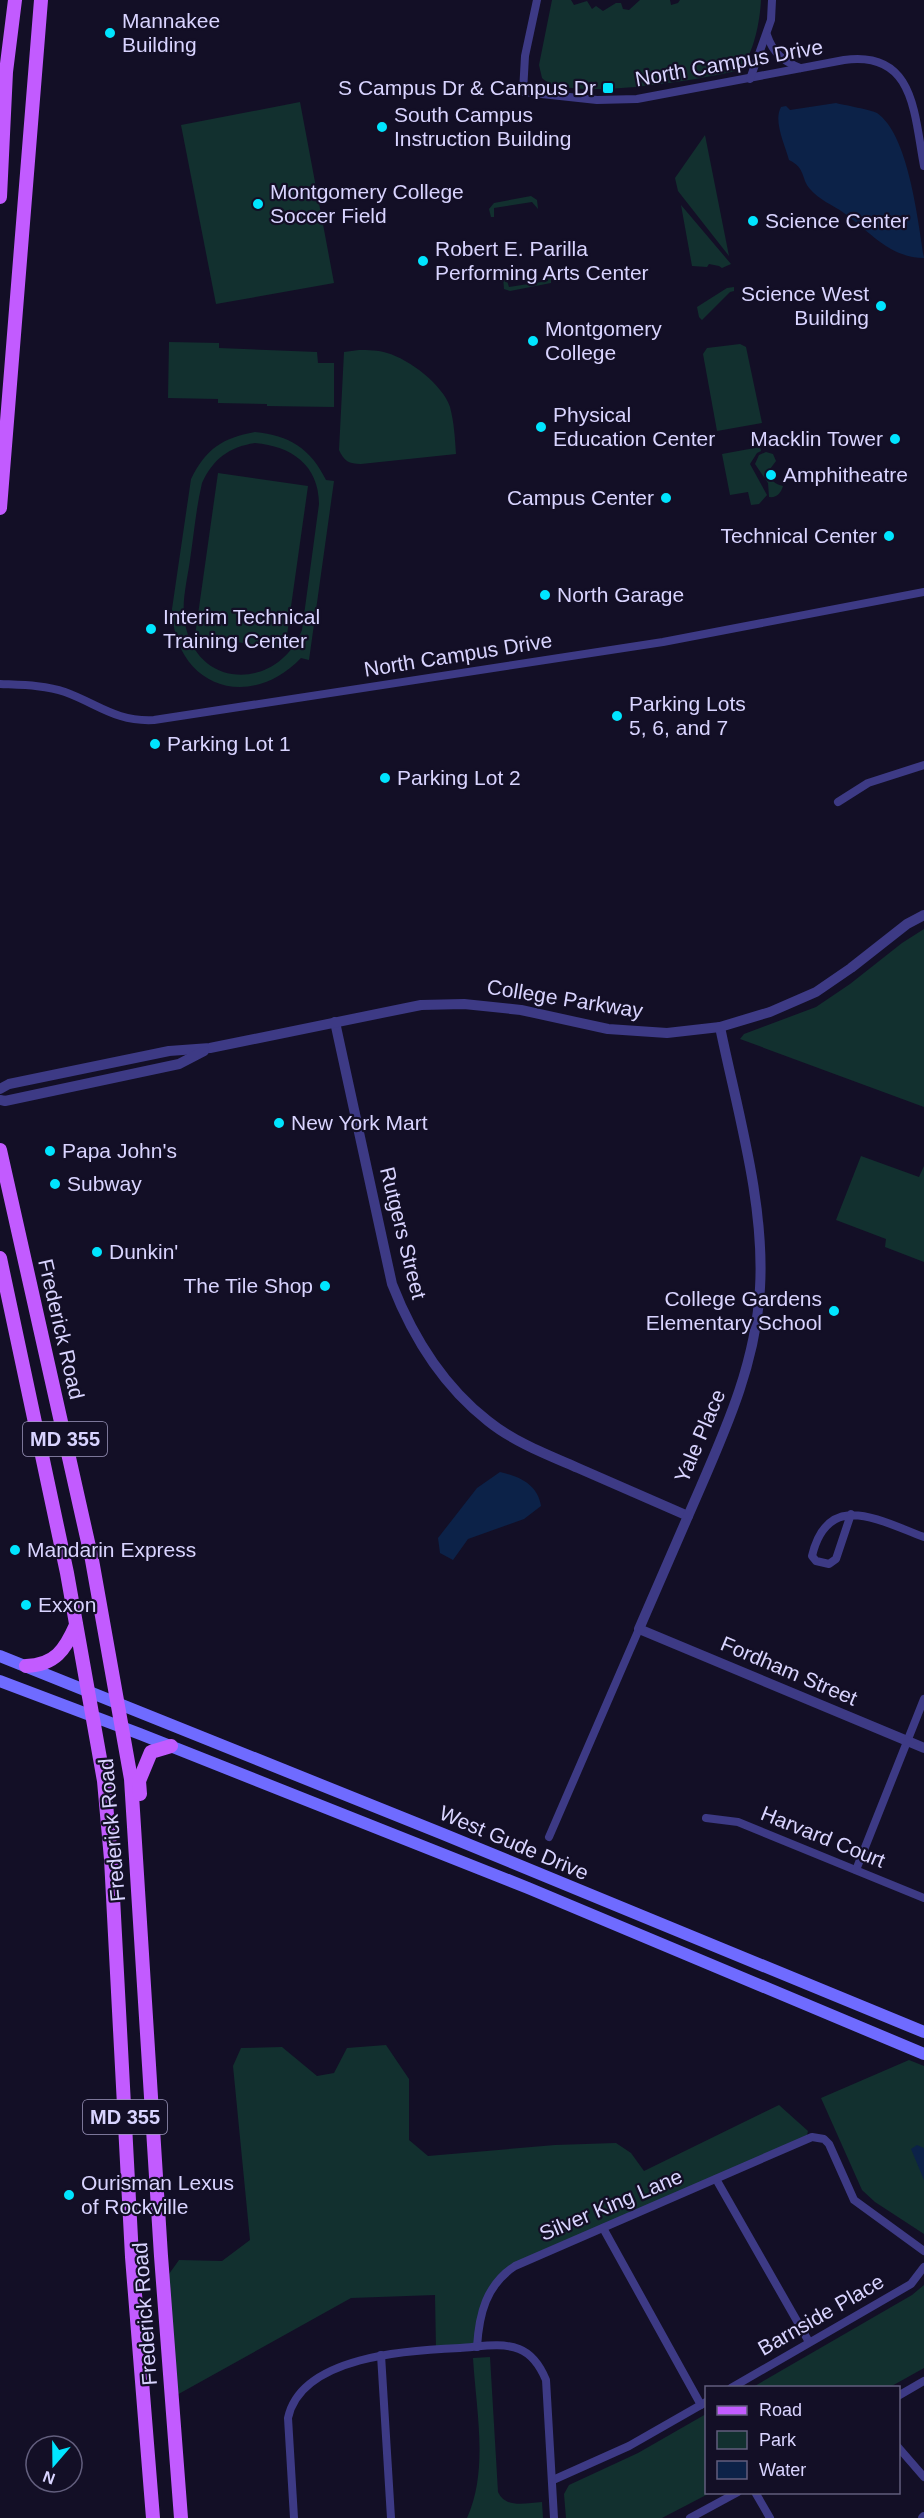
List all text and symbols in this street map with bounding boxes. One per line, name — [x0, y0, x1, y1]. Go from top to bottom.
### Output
place label: Mannakee Building — [122, 9, 220, 56]
marker: Mannakee Building — [103, 26, 117, 40]
street label: North Campus Drive — [633, 35, 825, 90]
place label: S Campus Dr & Campus Dr — [338, 76, 596, 99]
marker: S Campus Dr & Campus Dr — [601, 81, 615, 95]
place label: South Campus Instruction Building — [394, 103, 571, 150]
marker: South Campus Instruction Building — [375, 120, 389, 134]
place label: Montgomery College Soccer Field — [270, 180, 464, 227]
marker: Montgomery College Soccer Field — [251, 197, 265, 211]
place label: Science Center — [765, 209, 909, 232]
marker: Science Center — [746, 214, 760, 228]
place label: Robert E. Parilla Performing Arts Center — [435, 237, 649, 284]
marker: Robert E. Parilla Performing Arts Center — [416, 254, 430, 268]
place label: Science West Building — [741, 282, 869, 329]
marker: Science West Building — [874, 299, 888, 313]
place label: Montgomery College — [545, 317, 662, 364]
marker: Montgomery College — [526, 334, 540, 348]
place label: Physical Education Center — [553, 403, 715, 450]
marker: Physical Education Center — [534, 420, 548, 434]
place label: Macklin Tower — [750, 427, 883, 450]
marker: Macklin Tower — [888, 432, 902, 446]
place label: Amphitheatre — [783, 463, 908, 486]
marker: Amphitheatre — [764, 468, 778, 482]
place label: Campus Center — [507, 486, 654, 509]
marker: Campus Center — [659, 491, 673, 505]
place label: Technical Center — [721, 524, 877, 547]
marker: Technical Center — [882, 529, 896, 543]
place label: North Garage — [557, 583, 684, 606]
marker: North Garage — [538, 588, 552, 602]
place label: Interim Technical Training Center — [163, 605, 320, 652]
marker: Interim Technical Training Center — [144, 622, 158, 636]
street label: North Campus Drive — [362, 628, 554, 681]
place label: Parking Lots 5, 6, and 7 — [629, 692, 746, 739]
marker: Parking Lots 5, 6, and 7 — [610, 709, 624, 723]
place label: Parking Lot 1 — [167, 732, 291, 755]
marker: Parking Lot 1 — [148, 737, 162, 751]
place label: Parking Lot 2 — [397, 766, 521, 789]
marker: Parking Lot 2 — [378, 771, 392, 785]
street label: College Parkway — [485, 975, 645, 1022]
place label: New York Mart — [291, 1111, 428, 1134]
marker: New York Mart — [272, 1116, 286, 1130]
place label: Papa John's — [62, 1139, 177, 1162]
marker: Papa John's — [43, 1144, 57, 1158]
street label: Rutgers Street — [376, 1164, 431, 1302]
place label: Subway — [67, 1172, 142, 1195]
marker: Subway — [48, 1177, 62, 1191]
place label: Dunkin' — [109, 1240, 178, 1263]
marker: Dunkin' — [90, 1245, 104, 1259]
street label: Frederick Road — [34, 1256, 89, 1401]
place label: The Tile Shop — [183, 1274, 313, 1297]
marker: The Tile Shop — [318, 1279, 332, 1293]
place label: College Gardens Elementary School — [646, 1287, 822, 1334]
marker: College Gardens Elementary School — [827, 1304, 841, 1318]
street label: Yale Place — [670, 1386, 729, 1486]
road number: MD 355 — [23, 1422, 107, 1456]
place label: Mandarin Express — [27, 1538, 196, 1561]
marker: Mandarin Express — [8, 1543, 22, 1557]
place label: Exxon — [38, 1593, 96, 1616]
marker: Exxon — [19, 1598, 33, 1612]
street label: Fordham Street — [718, 1631, 861, 1710]
street label: Frederick Road — [94, 1758, 129, 1903]
street label: West Gude Drive — [436, 1801, 592, 1884]
street label: Harvard Court — [758, 1801, 889, 1872]
road number: MD 355 — [83, 2100, 167, 2134]
street label: Silver King Lane — [536, 2164, 686, 2245]
place label: Ourisman Lexus of Rockville — [81, 2171, 234, 2218]
marker: Ourisman Lexus of Rockville — [62, 2188, 76, 2202]
street label: Frederick Road — [128, 2242, 161, 2386]
street label: Barnside Place — [754, 2269, 888, 2360]
legend — [705, 2386, 900, 2494]
text: Road — [759, 2400, 802, 2420]
text: Park — [759, 2430, 797, 2450]
north arrow — [24, 2434, 84, 2494]
text: Water — [759, 2460, 806, 2480]
text: N — [41, 2468, 57, 2488]

